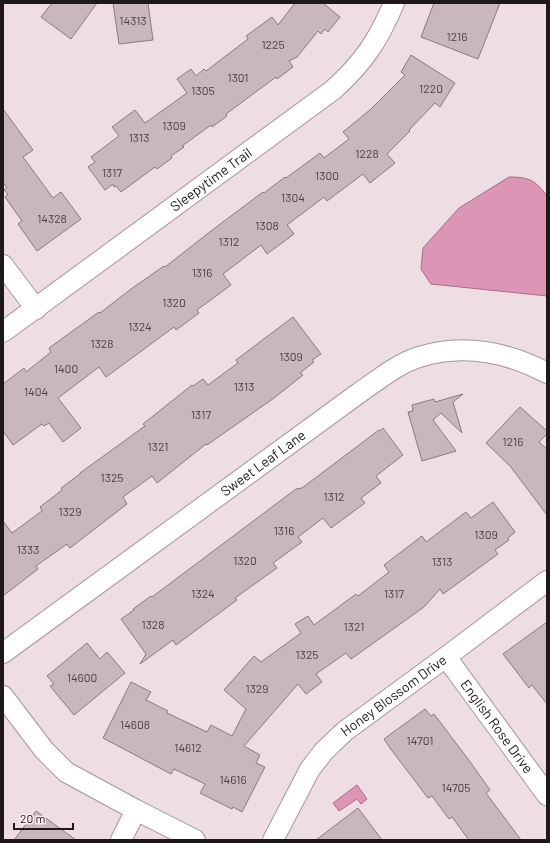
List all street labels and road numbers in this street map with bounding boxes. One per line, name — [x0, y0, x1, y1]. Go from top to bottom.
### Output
street label: Sleepytime Trail — [167, 143, 255, 215]
street label: Sweet Leaf Lane — [217, 426, 309, 499]
street label: Honey Blossom Drive — [337, 651, 449, 739]
street label: English Rose Drive — [457, 676, 537, 776]

